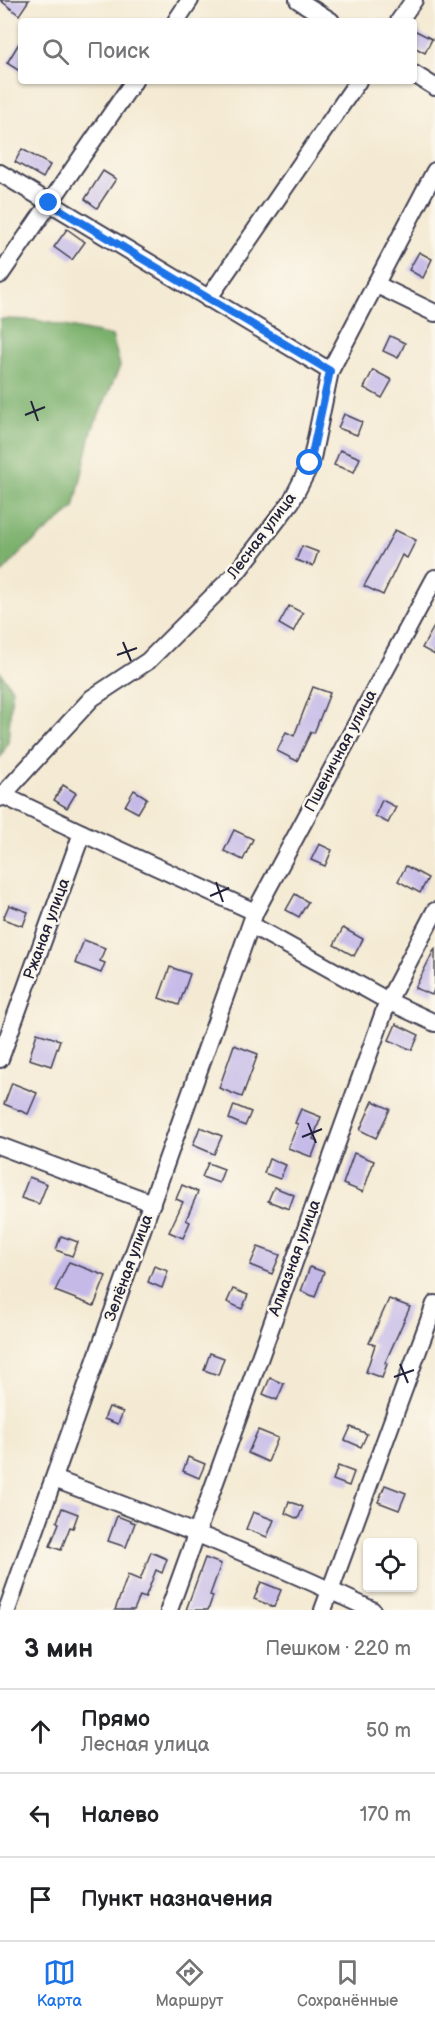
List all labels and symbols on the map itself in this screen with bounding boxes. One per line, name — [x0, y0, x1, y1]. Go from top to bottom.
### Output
route end — [35, 189, 61, 215]
route start — [296, 449, 322, 475]
street label: Лесная улица — [223, 489, 301, 584]
street label: Пшеничная улица — [301, 686, 381, 815]
street label: Ржаная улица — [20, 875, 74, 982]
street label: Алмазная улица — [265, 1197, 325, 1320]
street label: Зелёная улица — [101, 1212, 157, 1324]

